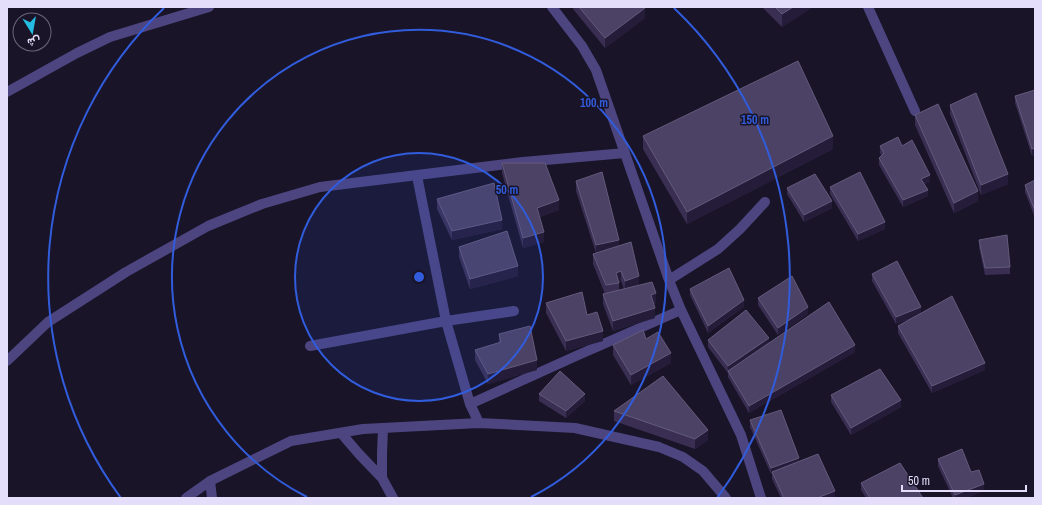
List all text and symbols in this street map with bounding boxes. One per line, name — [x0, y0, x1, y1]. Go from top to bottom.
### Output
north arrow — [12, 12, 52, 52]
text: ش — [26, 34, 42, 50]
text: 100 m — [580, 95, 608, 111]
text: 150 m — [741, 112, 769, 128]
text: 50 m — [496, 182, 518, 198]
centre of rings — [412, 270, 426, 284]
scale bar — [902, 467, 1026, 493]
text: 50 m — [908, 473, 930, 489]

